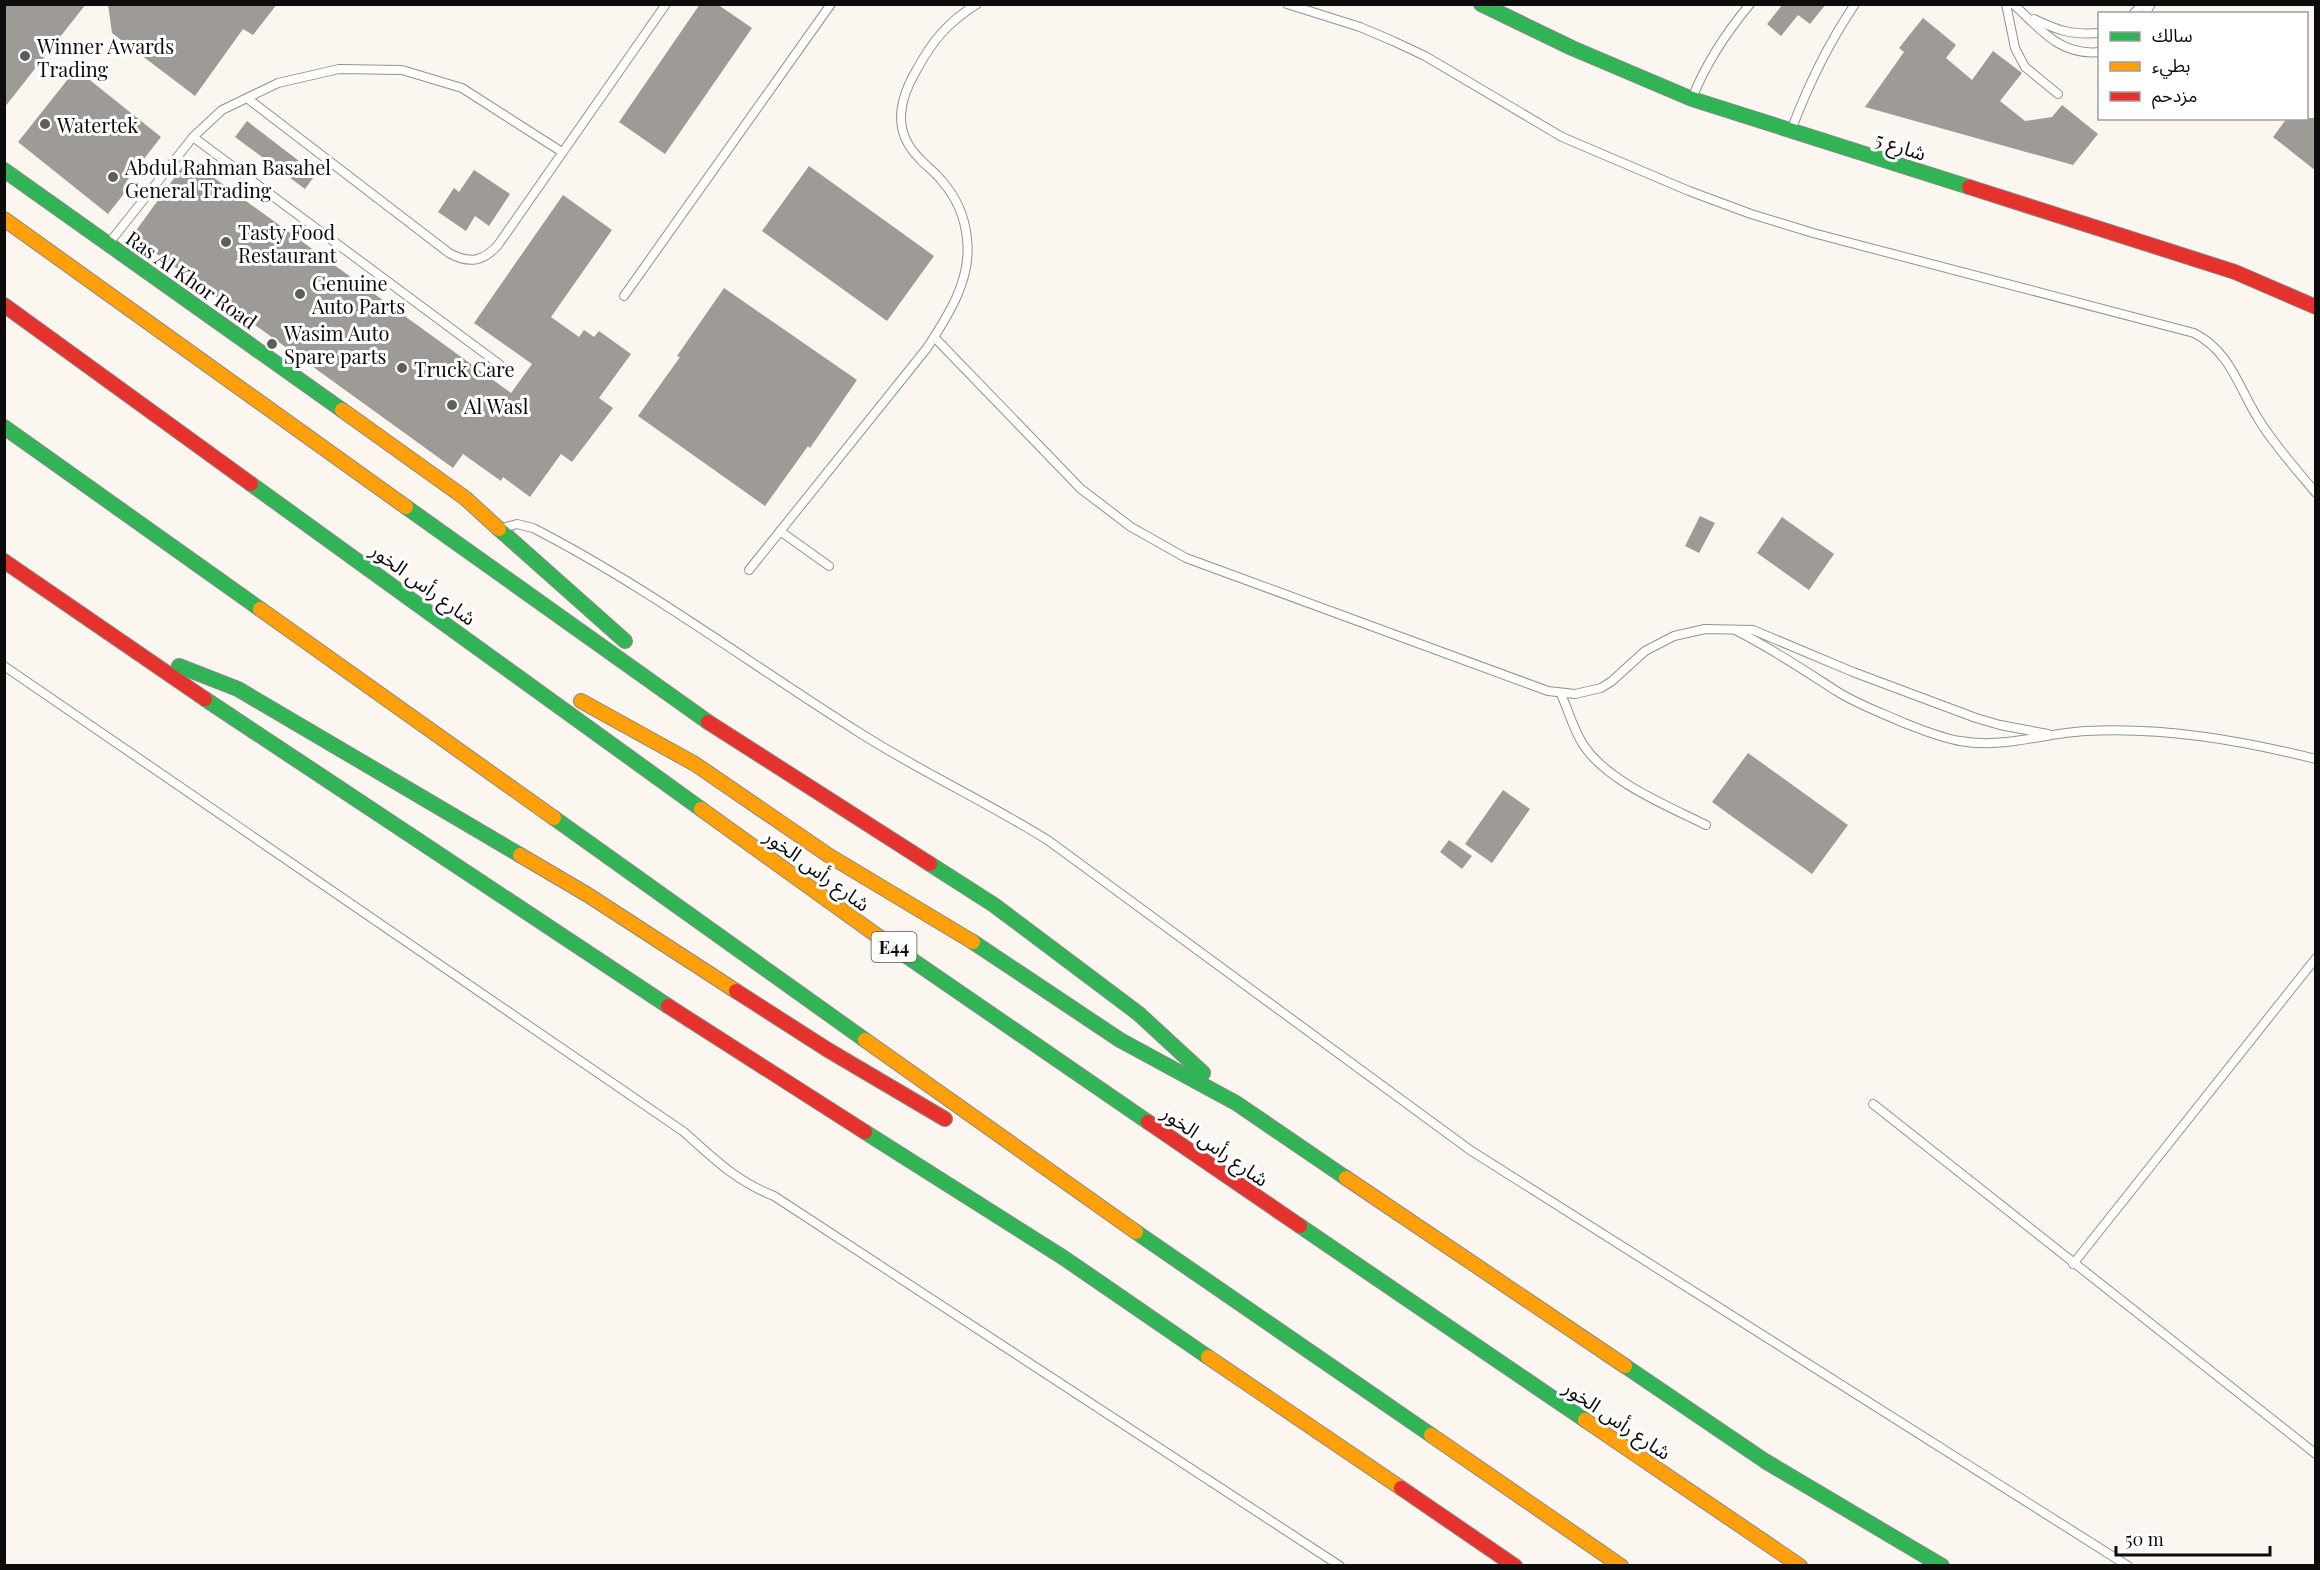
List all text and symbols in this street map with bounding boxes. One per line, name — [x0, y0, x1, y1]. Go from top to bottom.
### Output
legend — [2098, 12, 2308, 120]
text: سالك — [2152, 23, 2193, 47]
place label: Winner Awards Trading — [36, 32, 174, 82]
marker: Winner Awards Trading — [18, 49, 32, 63]
text: بطيء — [2152, 53, 2190, 79]
text: مزدحم — [2152, 83, 2197, 109]
place label: Watertek — [56, 111, 138, 138]
marker: Watertek — [38, 117, 52, 131]
street label: شارع 5 — [1871, 124, 1930, 169]
place label: Abdul Rahman Basahel General Trading — [124, 153, 331, 203]
marker: Abdul Rahman Basahel General Trading — [106, 170, 120, 184]
place label: Tasty Food Restaurant — [238, 218, 337, 268]
street label: Ras Al Khor Road — [121, 224, 263, 335]
marker: Tasty Food Restaurant — [219, 235, 233, 249]
place label: Genuine Auto Parts — [311, 269, 405, 319]
marker: Genuine Auto Parts — [293, 287, 307, 301]
place label: Wasim Auto Spare parts — [283, 319, 390, 369]
marker: Wasim Auto Spare parts — [265, 337, 279, 351]
place label: Truck Care — [414, 355, 515, 382]
marker: Truck Care — [395, 361, 409, 375]
place label: Al Wasl — [463, 392, 529, 419]
marker: Al Wasl — [445, 398, 459, 412]
street label: شارع رأس الخور — [363, 535, 482, 633]
street label: شارع رأس الخور — [757, 821, 876, 919]
road number: E44 — [872, 932, 916, 962]
street label: شارع رأس الخور — [1155, 1098, 1275, 1194]
street label: شارع رأس الخور — [1556, 1373, 1677, 1467]
scale bar — [2116, 1519, 2270, 1557]
text: 50 m — [2125, 1527, 2164, 1551]

